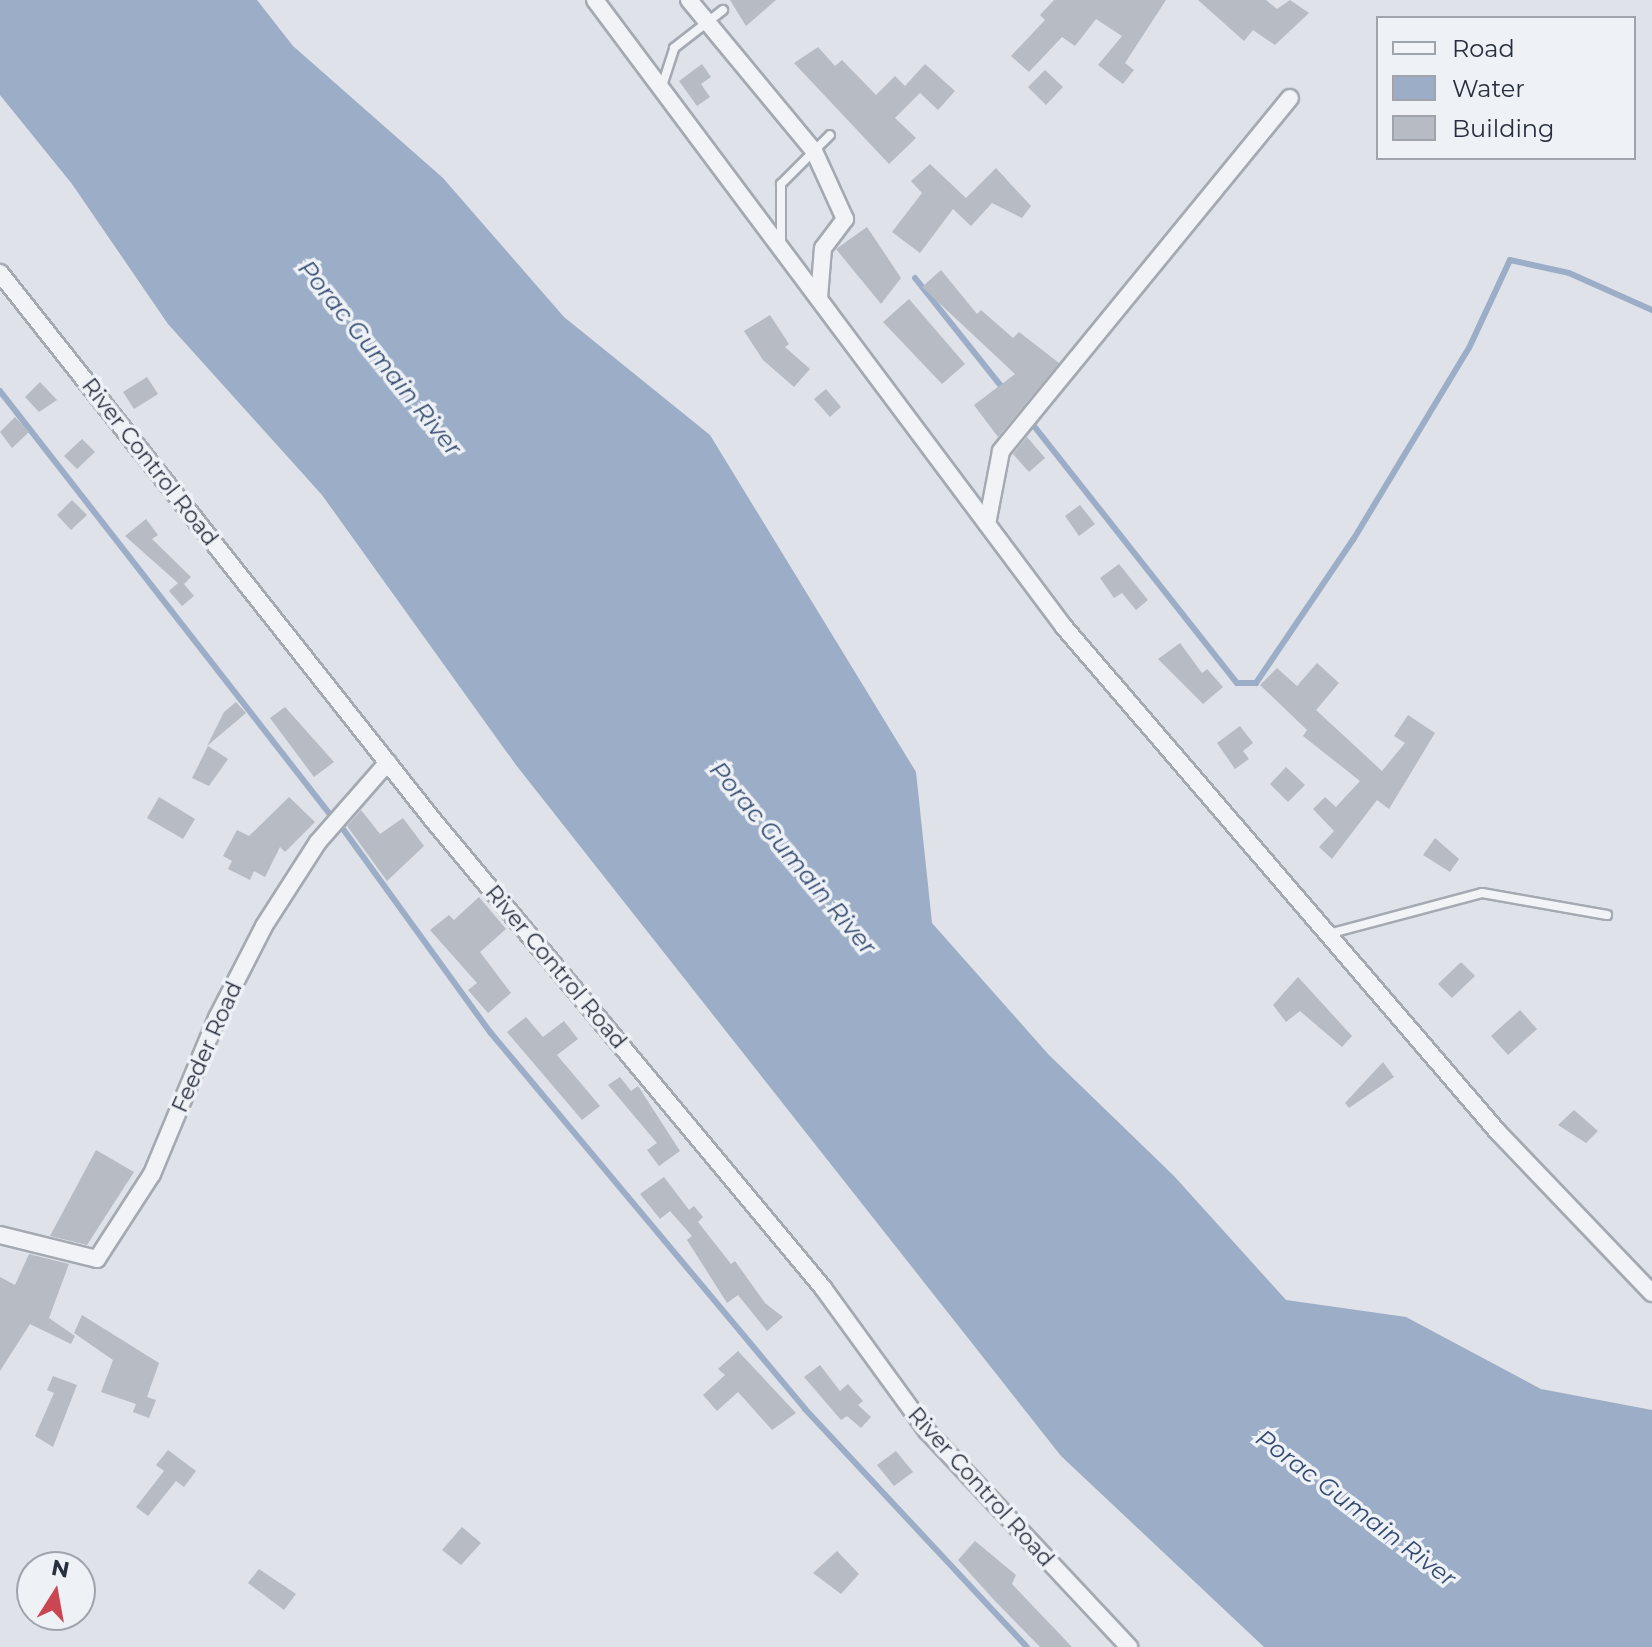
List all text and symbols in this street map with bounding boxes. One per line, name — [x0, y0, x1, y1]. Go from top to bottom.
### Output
legend — [1376, 16, 1636, 160]
text: Road — [1452, 34, 1515, 63]
text: Water — [1452, 74, 1525, 103]
text: Building — [1452, 114, 1555, 143]
water label: Porac Gumain River — [292, 254, 468, 462]
street label: River Control Road — [76, 373, 224, 551]
water label: Porac Gumain River — [704, 756, 882, 960]
street label: River Control Road — [480, 880, 632, 1054]
street label: Feeder Road — [166, 977, 248, 1117]
street label: River Control Road — [902, 1402, 1060, 1572]
water label: Porac Gumain River — [1250, 1423, 1462, 1593]
north arrow — [16, 1551, 96, 1631]
text: N — [49, 1554, 72, 1584]

